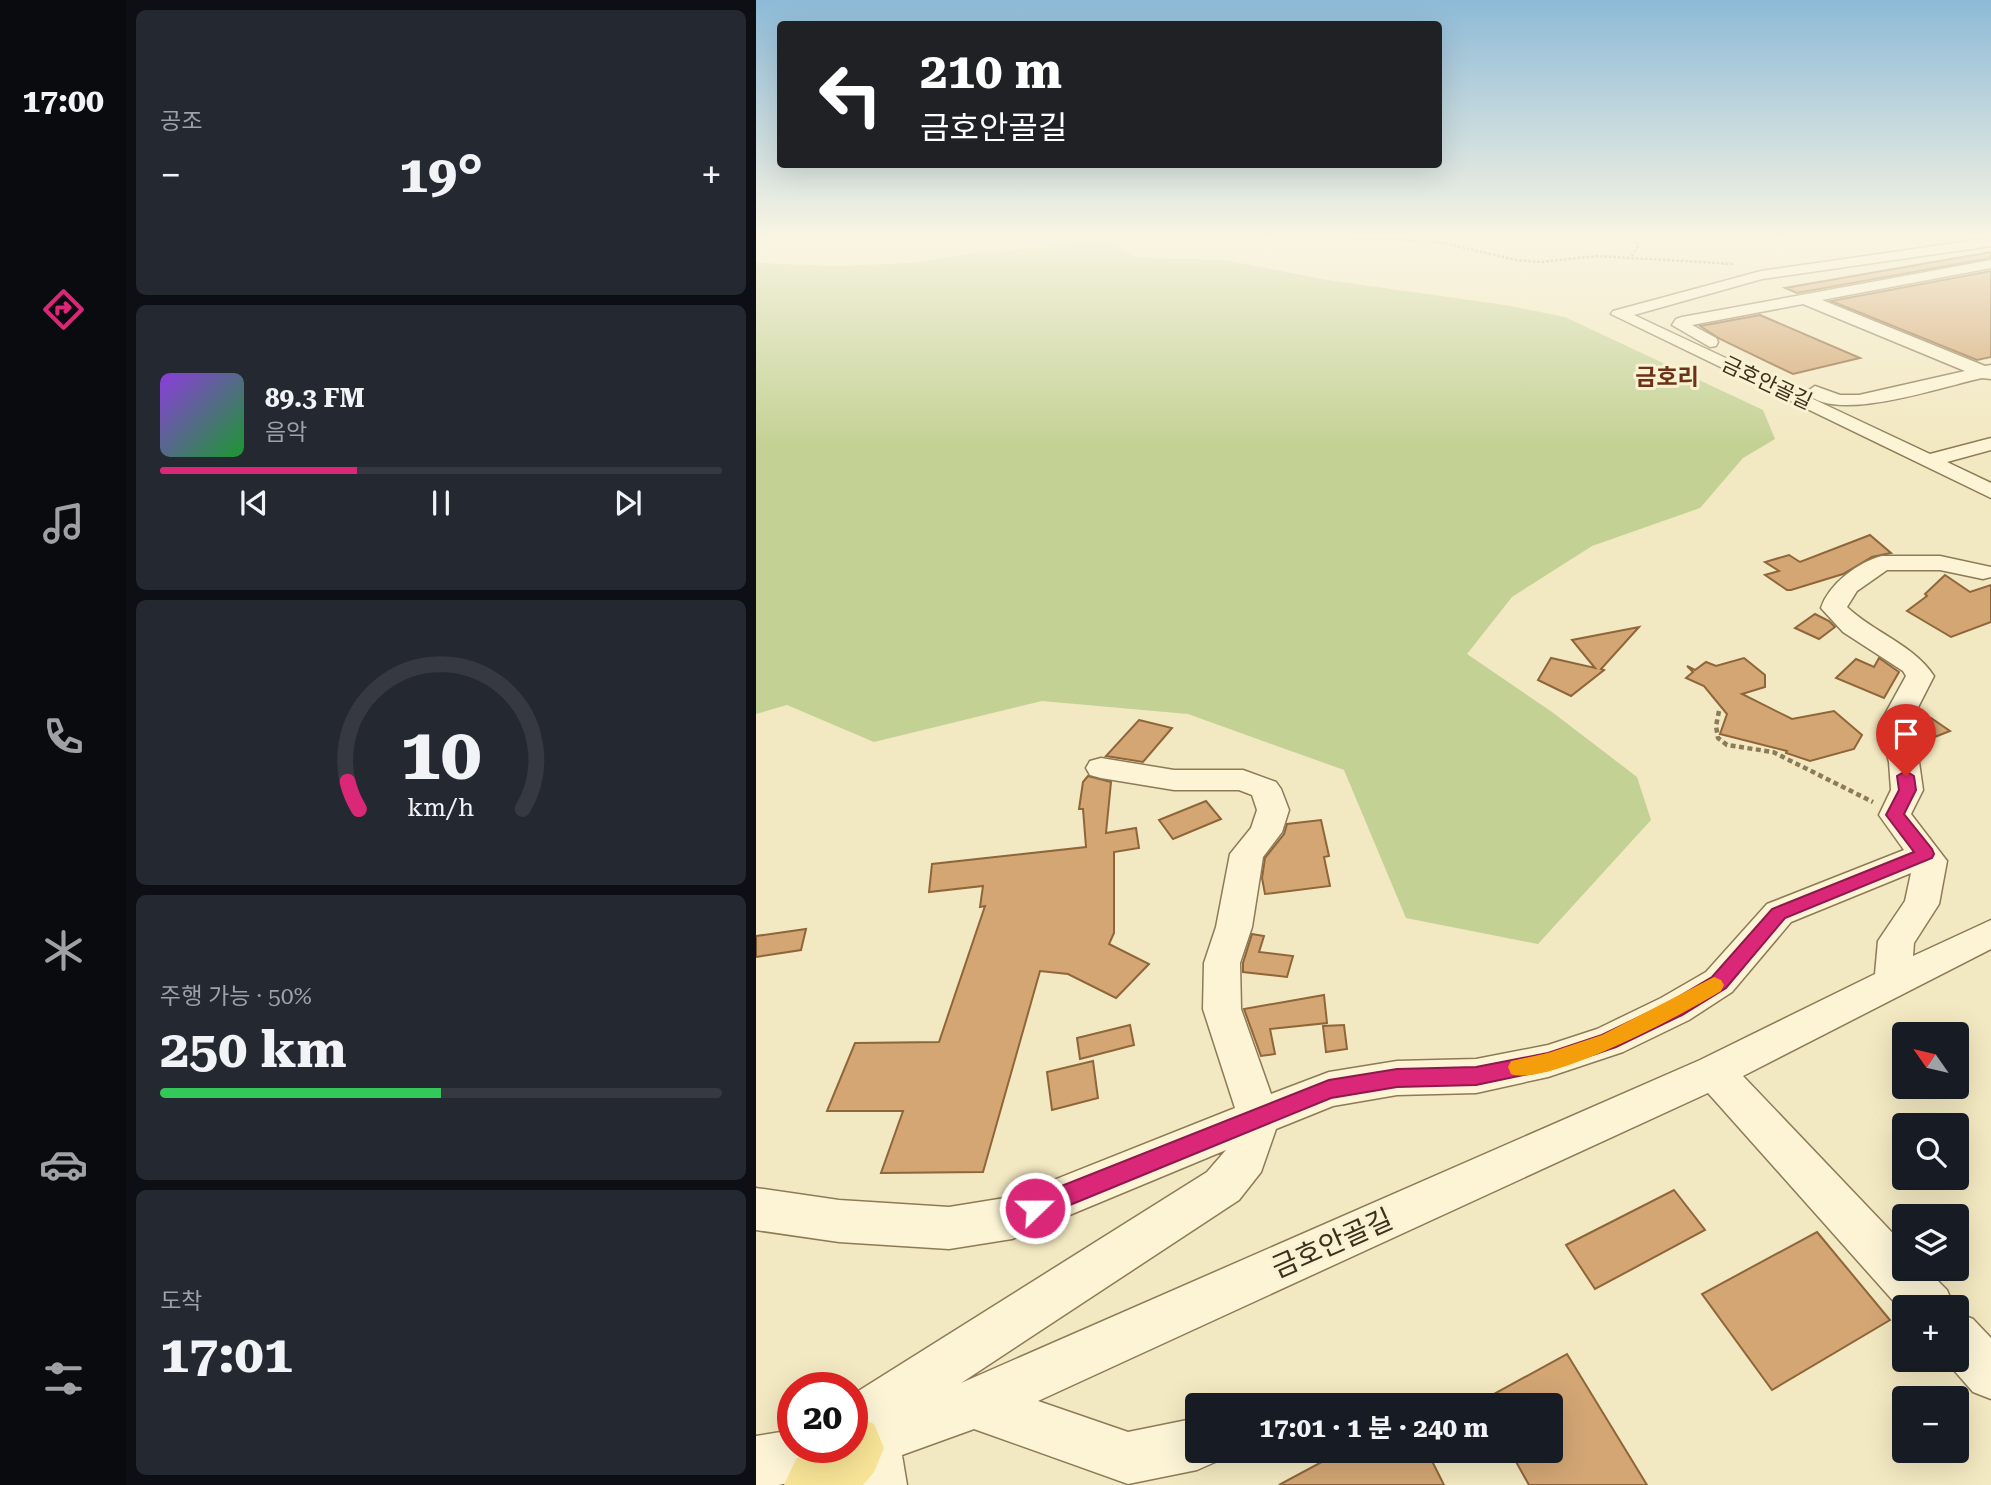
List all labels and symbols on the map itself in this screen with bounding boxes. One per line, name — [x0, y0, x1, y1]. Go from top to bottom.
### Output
street label: 금호안골길 — [1718, 352, 1816, 414]
district label: 금호리 — [1635, 364, 1699, 391]
pin — [1876, 704, 1936, 776]
north arrow — [1892, 1022, 1969, 1099]
position arrow — [998, 1171, 1072, 1245]
street label: 금호안골길 — [1267, 1202, 1398, 1285]
speed limit sign: 20 — [777, 1372, 868, 1463]

